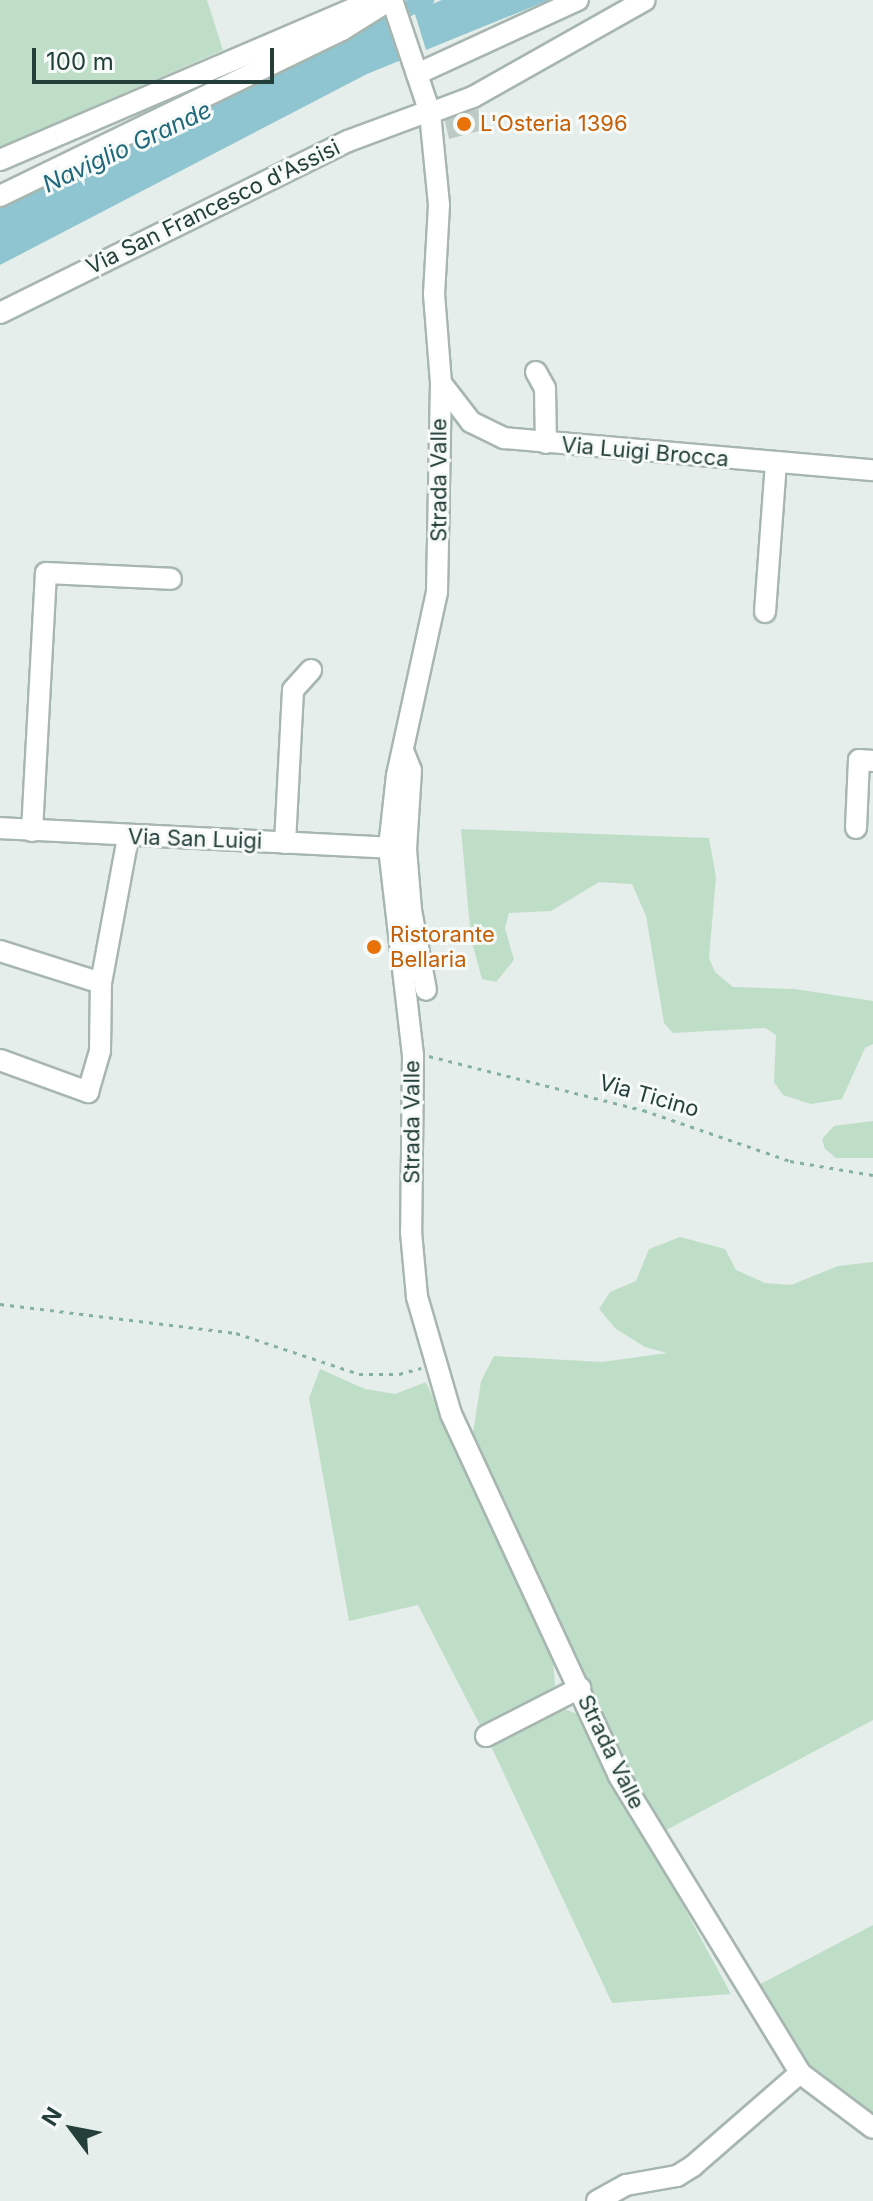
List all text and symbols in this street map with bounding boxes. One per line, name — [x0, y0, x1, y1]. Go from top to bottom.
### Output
scale bar — [36, 32, 278, 82]
text: 100 m — [46, 47, 114, 76]
water label: Naviglio Grande — [38, 95, 216, 199]
place label: L'Osteria 1396 — [480, 111, 628, 137]
marker: L'Osteria 1396 — [455, 115, 473, 133]
street label: Via San Francesco d'Assisi — [82, 134, 344, 280]
street label: Strada Valle — [426, 418, 452, 542]
street label: Via Luigi Brocca — [560, 432, 730, 472]
street label: Via San Luigi — [127, 823, 263, 855]
place label: Ristorante Bellaria — [390, 921, 495, 972]
marker: Ristorante Bellaria — [365, 938, 383, 956]
street label: Strada Valle — [399, 1060, 425, 1184]
street label: Via Ticino — [596, 1069, 702, 1123]
street label: Strada Valle — [572, 1691, 650, 1813]
north arrow — [32, 2089, 112, 2169]
text: N — [36, 2102, 67, 2130]

